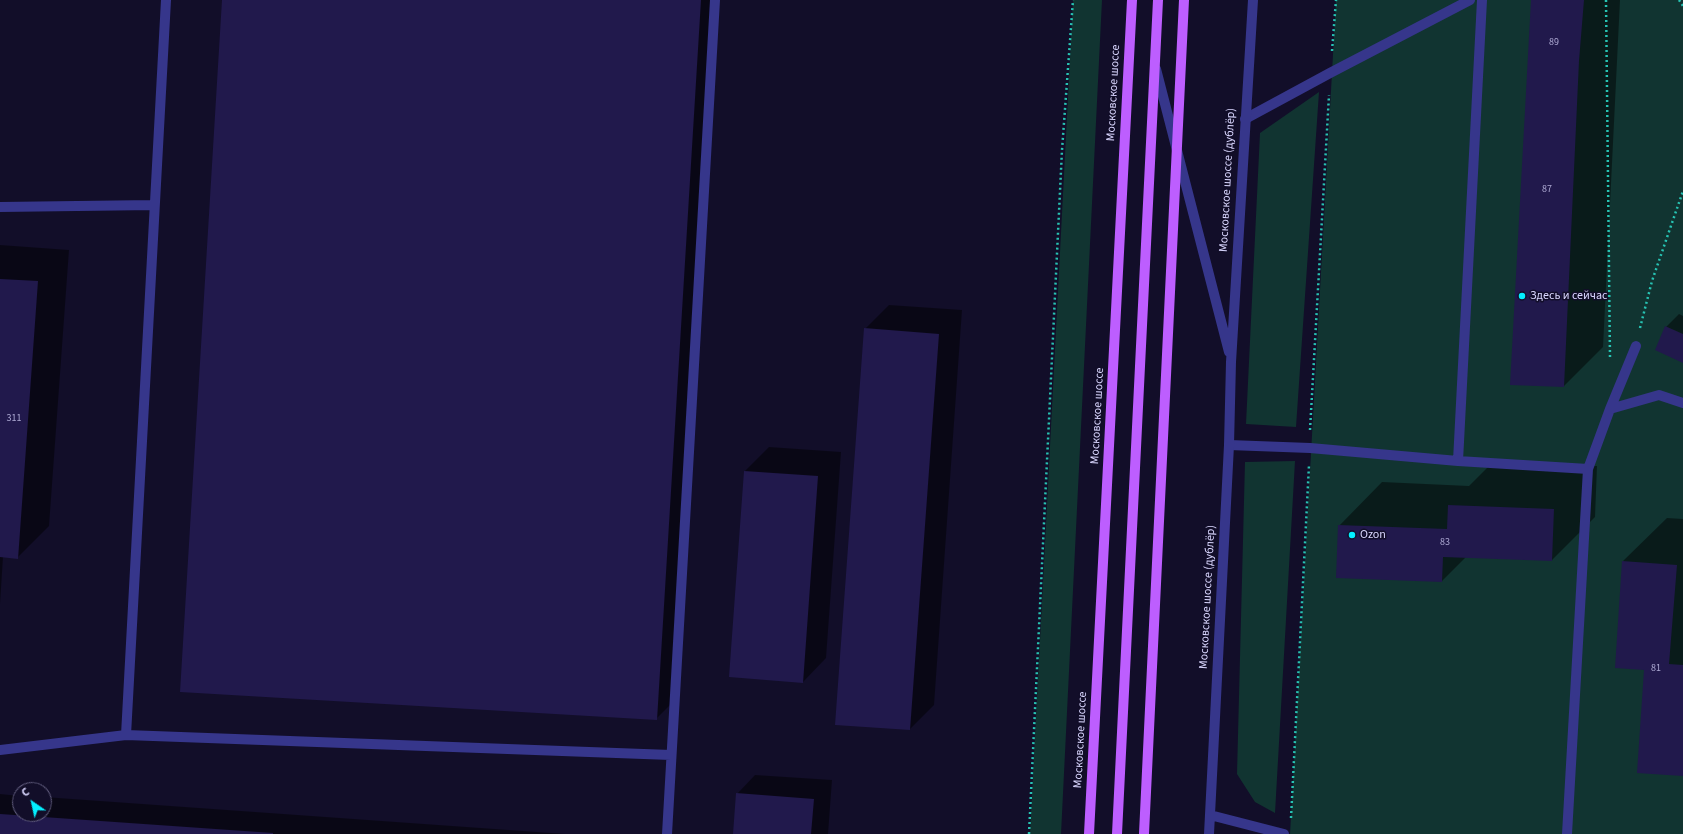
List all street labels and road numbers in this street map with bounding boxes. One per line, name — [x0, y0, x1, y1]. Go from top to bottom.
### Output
street label: Московское шоссе — [1104, 44, 1124, 142]
street label: Московское шоссе (дублёр) — [1217, 108, 1239, 252]
street label: Московское шоссе — [1088, 367, 1108, 465]
street label: Московское шоссе (дублёр) — [1197, 525, 1219, 669]
street label: Московское шоссе — [1071, 691, 1091, 789]

